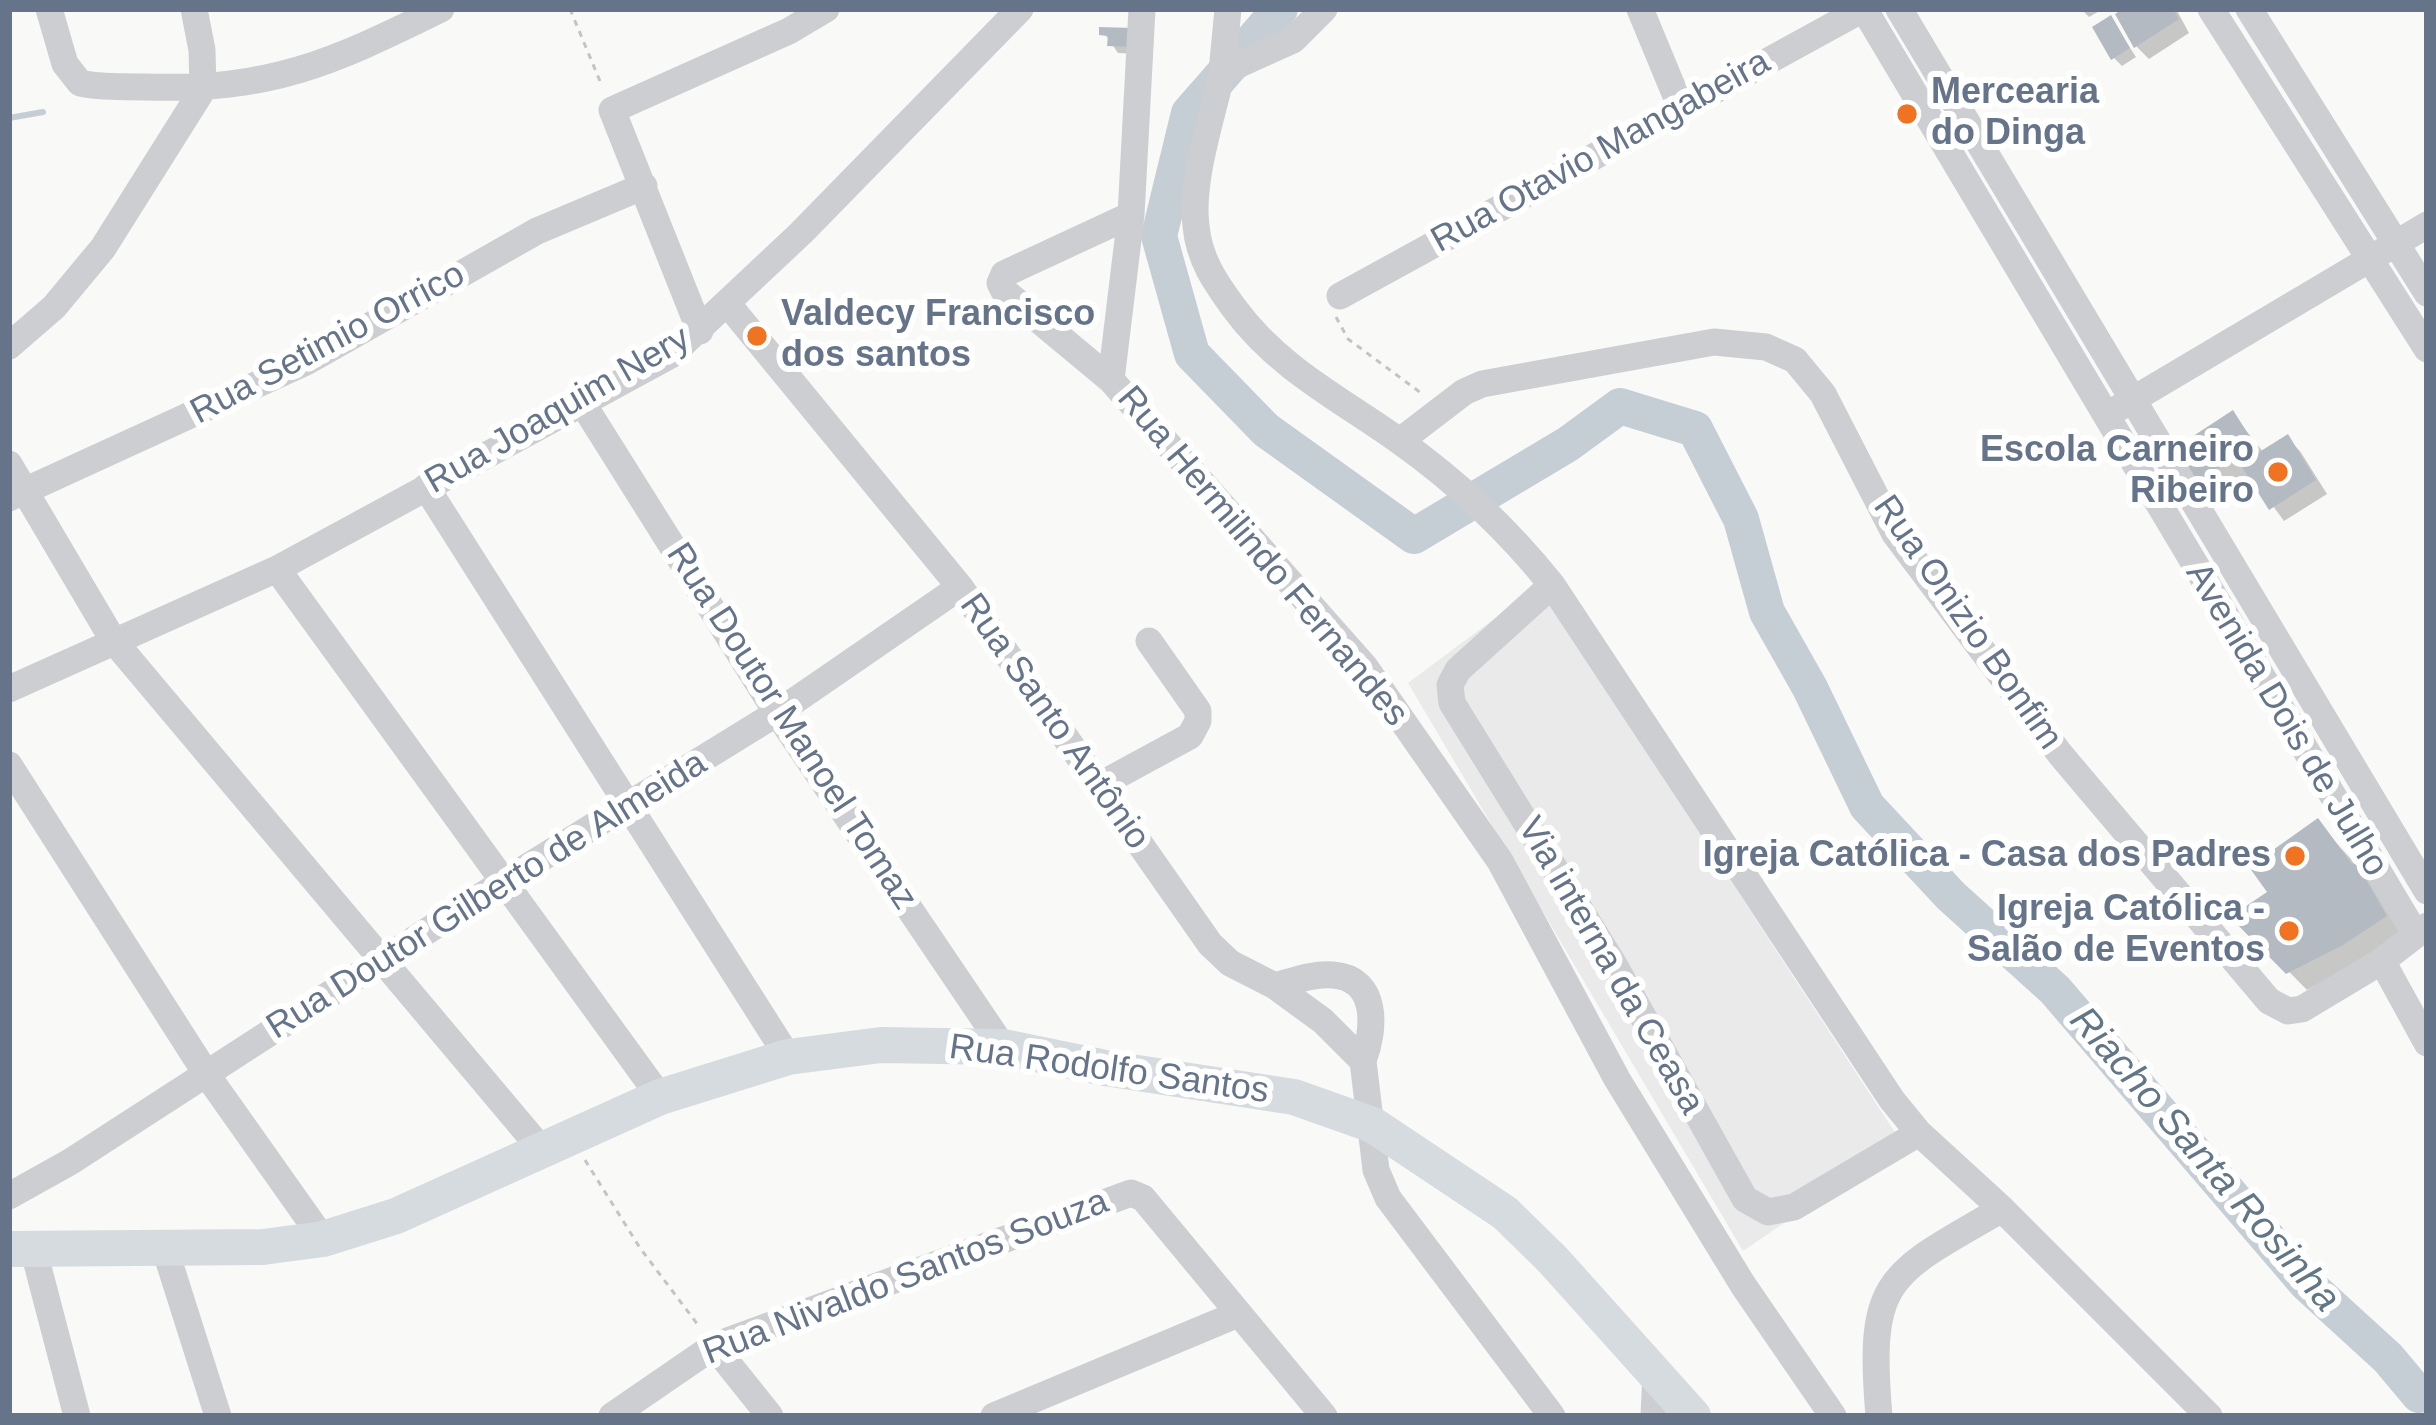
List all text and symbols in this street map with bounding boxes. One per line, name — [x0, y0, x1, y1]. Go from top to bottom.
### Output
street label: Rua Otavio Mangabeira — [1424, 41, 1778, 263]
place label: Mercearia do Dinga — [1931, 71, 2099, 156]
marker: Mercearia do Dinga — [1894, 101, 1920, 127]
street label: Rua Setimio Orrico — [184, 254, 472, 434]
place label: Valdecy Francisco dos santos — [781, 293, 1095, 378]
street label: Rua Joaquim Nery — [418, 318, 698, 504]
marker: Valdecy Francisco dos santos — [744, 323, 770, 349]
street label: Rua Hermilindo Fernandes — [1107, 378, 1417, 736]
place label: Escola Carneiro Ribeiro — [1980, 429, 2254, 514]
marker: Escola Carneiro Ribeiro — [2265, 459, 2291, 485]
street label: Rua Onizio Bonfim — [1863, 488, 2071, 758]
street label: Rua Doutor Manoel Tomaz — [656, 536, 926, 918]
street label: Avenida Dois de Julho — [2175, 556, 2397, 884]
street label: Rua Santo Antônio — [950, 586, 1158, 858]
street label: Rua Doutor Gilberto de Almeida — [259, 742, 715, 1050]
street label: Via interna da Ceasa — [1507, 810, 1713, 1122]
place label: Igreja Católica - Casa dos Padres — [1703, 834, 2271, 878]
marker: Igreja Católica - Casa dos Padres — [2282, 843, 2308, 869]
place label: Igreja Católica - Salão de Eventos — [1967, 888, 2265, 973]
marker: Igreja Católica - Salão de Eventos — [2276, 918, 2302, 944]
water label: Riacho Santa Rosinha — [2059, 998, 2349, 1322]
street label: Rua Rodolfo Santos — [946, 1026, 1272, 1114]
street label: Rua Nivaldo Santos Souza — [697, 1181, 1115, 1375]

